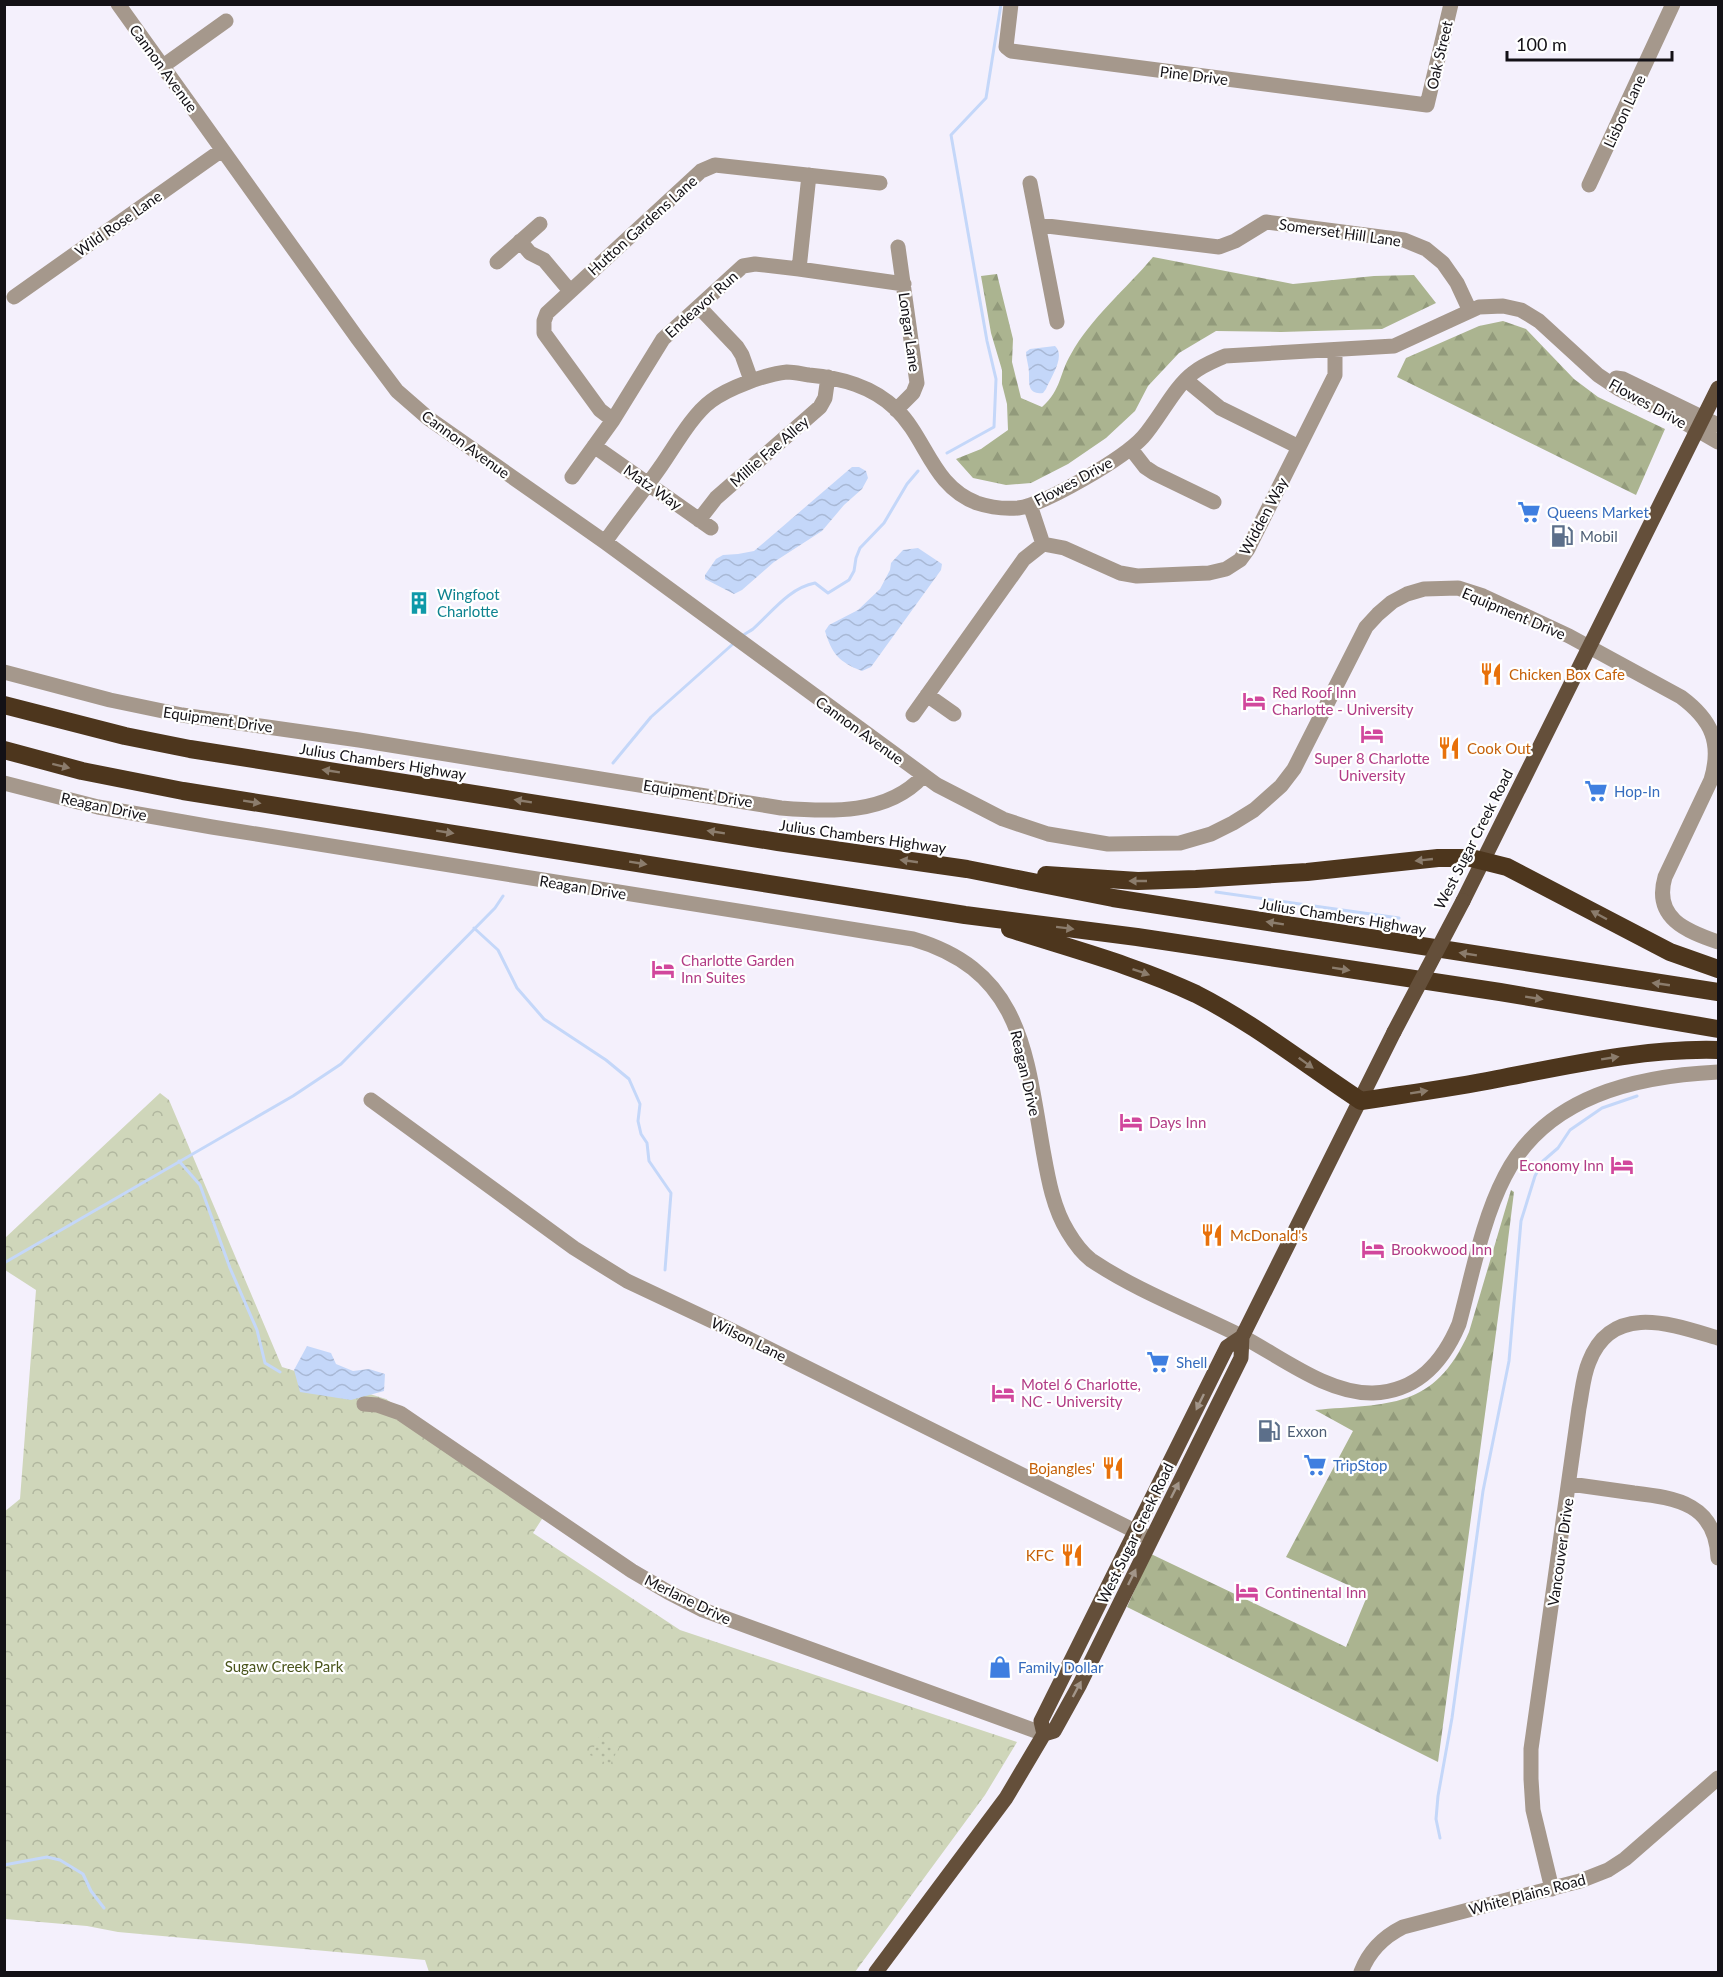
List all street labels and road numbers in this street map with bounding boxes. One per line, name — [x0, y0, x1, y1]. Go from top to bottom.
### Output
street label: Oak Street — [1422, 18, 1456, 91]
street label: Cannon Avenue — [126, 21, 202, 115]
street label: Pine Drive — [1159, 62, 1229, 88]
street label: Lisbon Lane — [1599, 72, 1649, 150]
street label: Hutton Gardens Lane — [584, 171, 700, 279]
street label: Wild Rose Lane — [71, 186, 165, 260]
street label: Somerset Hill Lane — [1278, 215, 1402, 249]
street label: Endeavor Run — [661, 267, 741, 341]
street label: Longar Lane — [896, 291, 924, 373]
street label: Flowes Drive — [1606, 374, 1690, 432]
street label: Cannon Avenue — [419, 406, 513, 482]
street label: Millie Fae Alley — [726, 412, 812, 490]
street label: Flowes Drive — [1031, 453, 1115, 509]
street label: Matz Way — [621, 461, 686, 514]
street label: Widden Way — [1235, 474, 1291, 558]
street label: Equipment Drive — [1460, 583, 1568, 643]
street label: Cannon Avenue — [813, 692, 907, 768]
street label: Equipment Drive — [162, 702, 274, 736]
street label: Julius Chambers Highway — [298, 739, 468, 783]
street label: West Sugar Creek Road — [1430, 766, 1516, 912]
street label: Equipment Drive — [642, 775, 754, 811]
street label: Reagan Drive — [59, 788, 149, 824]
street label: Julius Chambers Highway — [778, 815, 948, 857]
street label: Reagan Drive — [538, 871, 628, 903]
street label: Julius Chambers Highway — [1258, 894, 1428, 938]
street label: Reagan Drive — [1007, 1028, 1045, 1118]
street label: Wilson Lane — [709, 1313, 790, 1365]
street label: West Sugar Creek Road — [1093, 1460, 1177, 1606]
street label: Vancouver Drive — [1544, 1497, 1577, 1607]
street label: Merlane Drive — [642, 1570, 734, 1628]
street label: White Plains Road — [1467, 1870, 1587, 1918]

